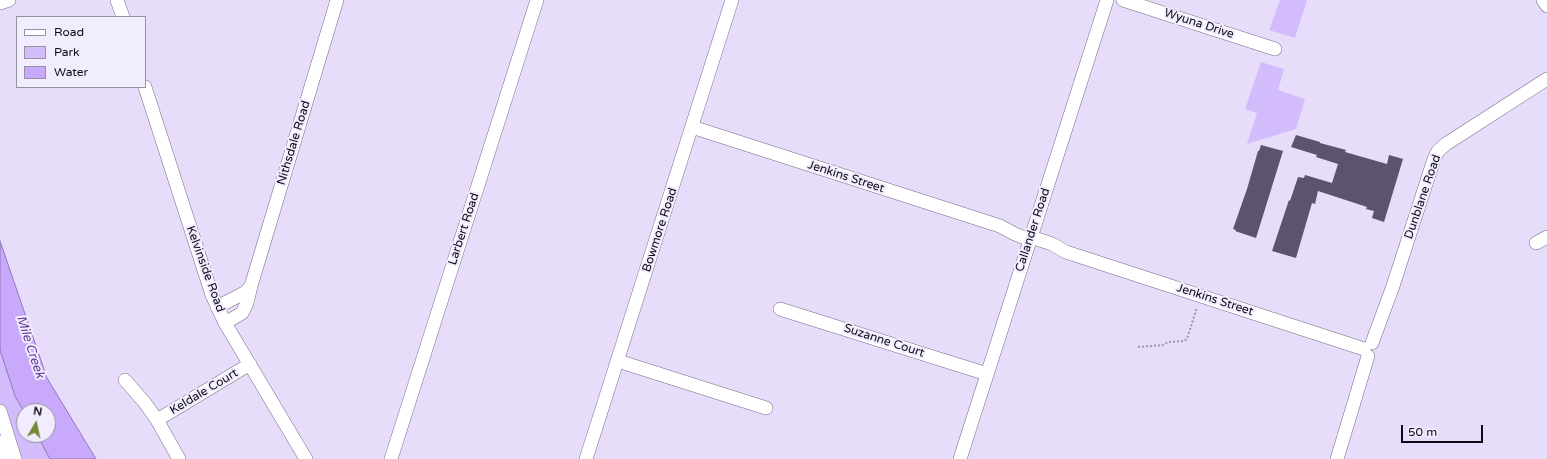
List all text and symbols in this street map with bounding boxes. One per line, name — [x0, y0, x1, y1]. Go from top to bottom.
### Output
street label: Wyuna Drive — [1162, 6, 1236, 42]
legend — [16, 16, 146, 88]
text: Road — [54, 25, 84, 39]
text: Park — [54, 45, 80, 59]
text: Water — [54, 65, 88, 79]
street label: Nithsdale Road — [274, 99, 314, 187]
street label: Dunblane Road — [1402, 153, 1444, 241]
street label: Jenkins Street — [806, 158, 886, 196]
street label: Bowmore Road — [640, 186, 680, 274]
street label: Callander Road — [1013, 186, 1053, 274]
street label: Larbert Road — [446, 191, 482, 267]
street label: Kelvinside Road — [183, 224, 227, 314]
street label: Jenkins Street — [1175, 281, 1255, 319]
water label: Mile Creek — [13, 314, 47, 380]
street label: Suzanne Court — [842, 321, 926, 361]
street label: Keldale Court — [167, 366, 241, 418]
north arrow — [16, 403, 56, 443]
text: N — [32, 405, 43, 419]
scale bar — [1403, 417, 1485, 443]
text: 50 m — [1408, 425, 1437, 439]

